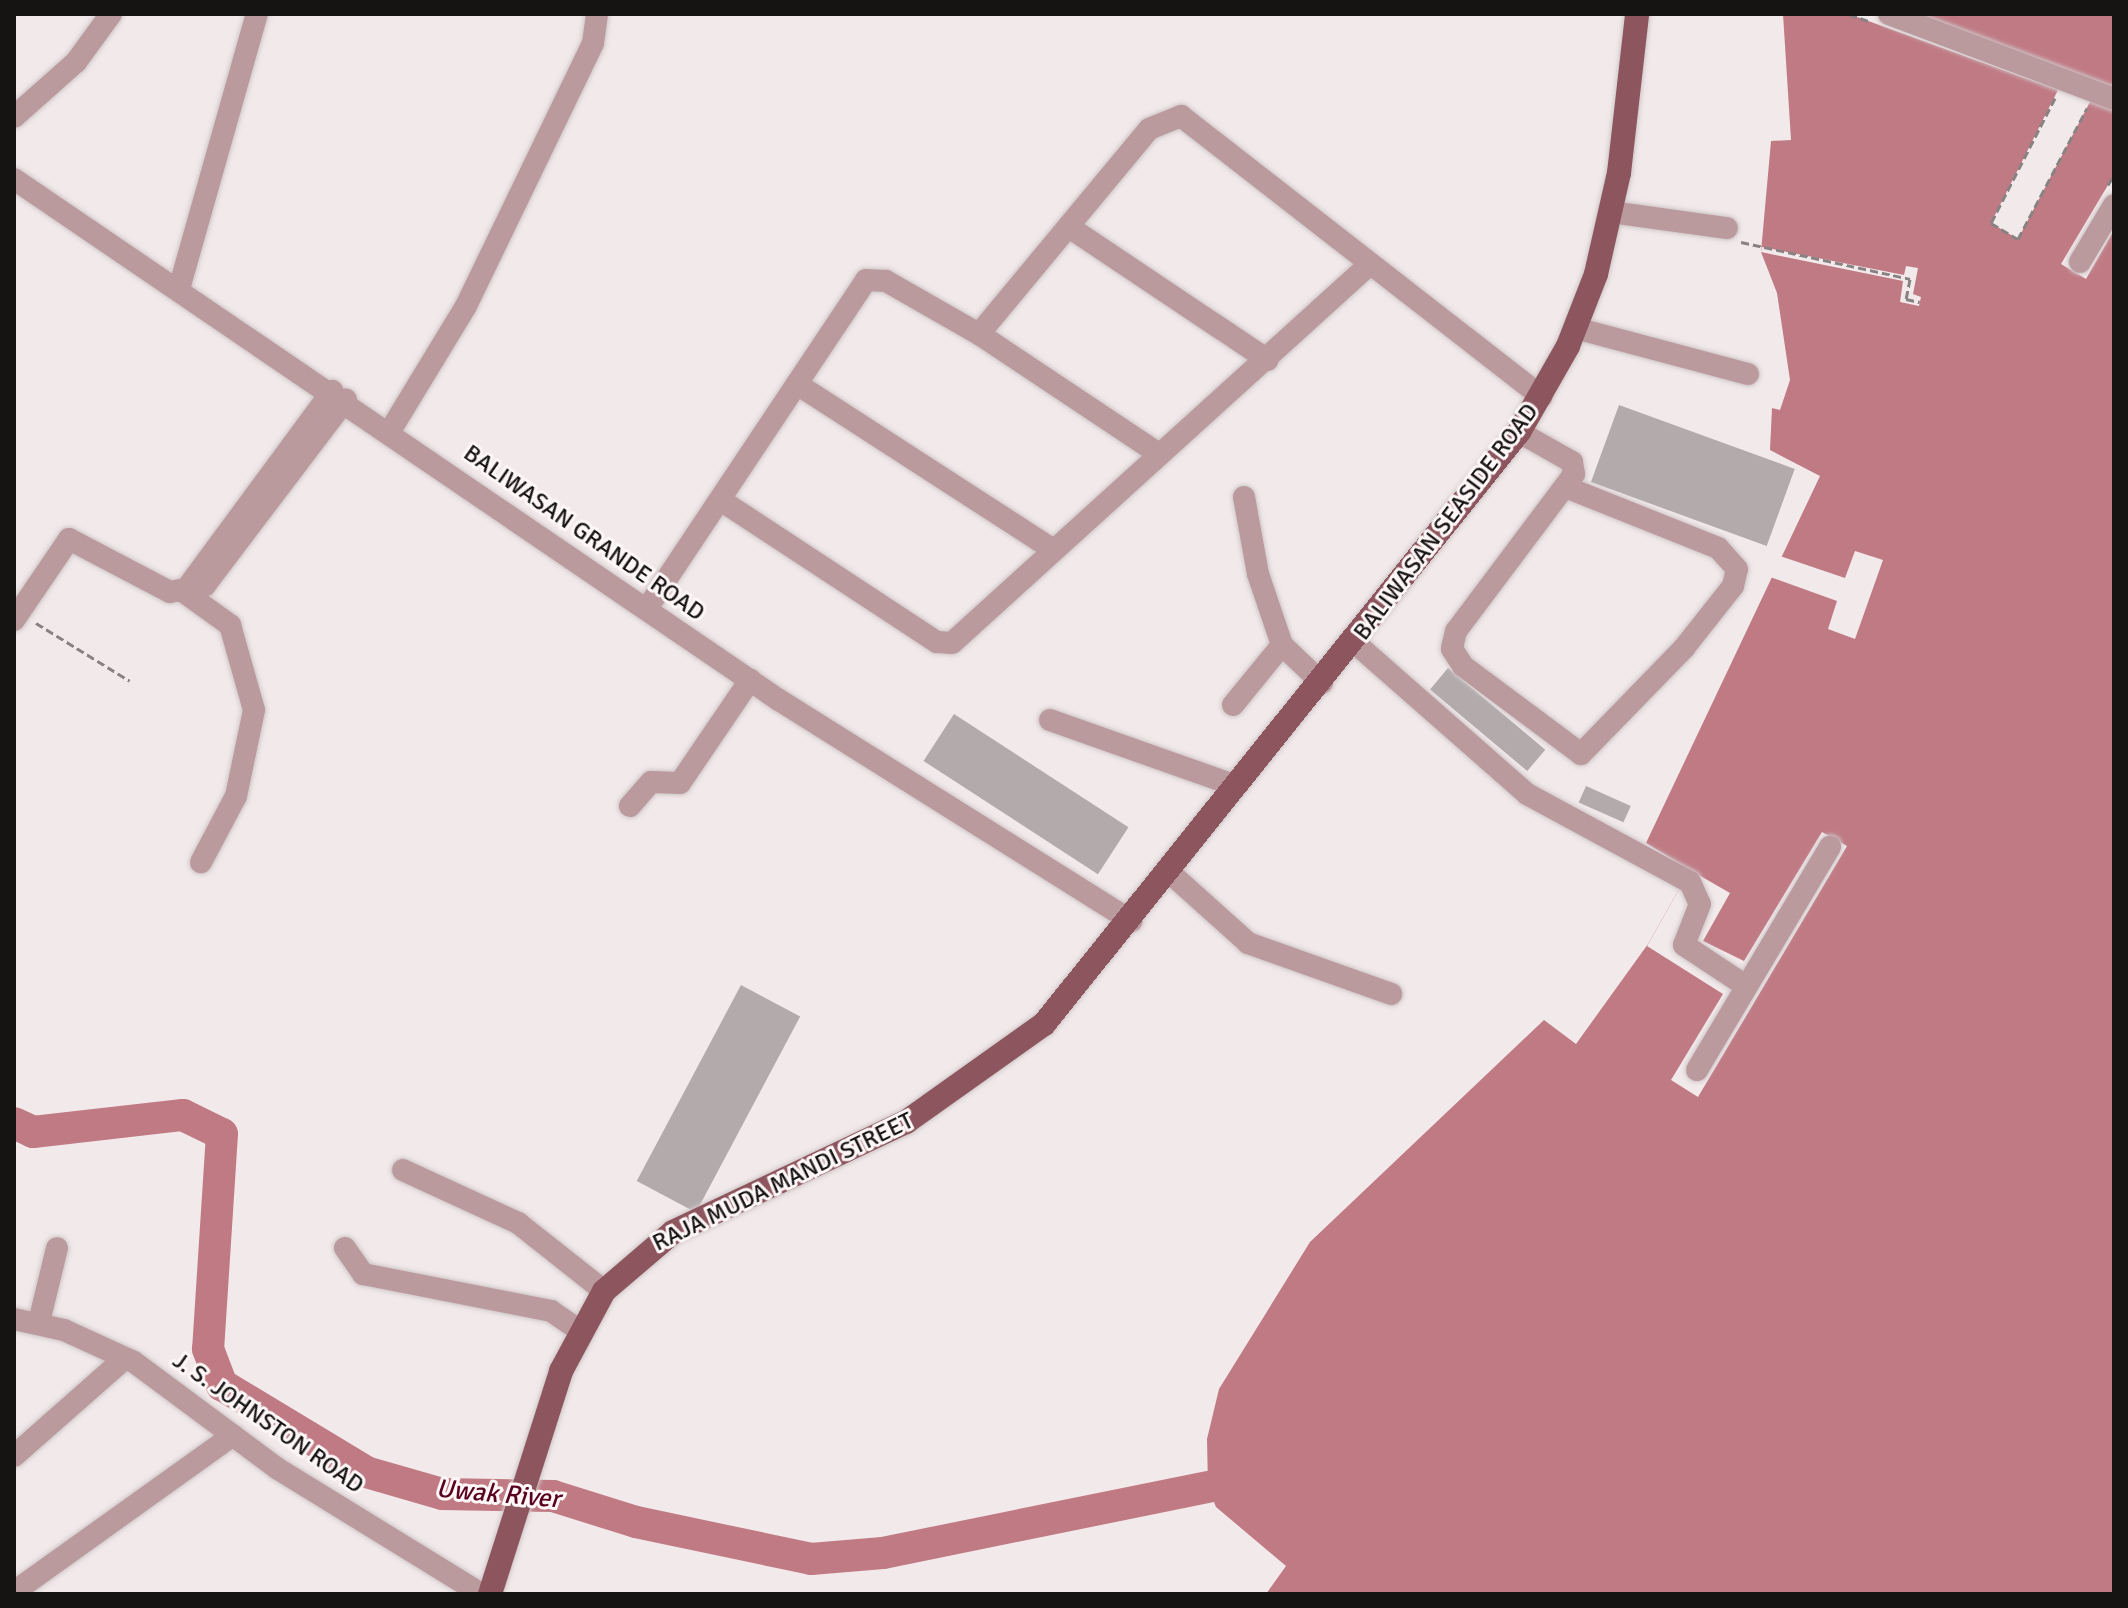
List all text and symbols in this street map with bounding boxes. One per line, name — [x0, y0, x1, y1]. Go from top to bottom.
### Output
street label: BALIWASAN SEASIDE ROAD — [1348, 398, 1544, 646]
street label: BALIWASAN GRANDE ROAD — [458, 439, 710, 627]
street label: RAJA MUDA MANDI STREET — [648, 1106, 918, 1258]
street label: J. S. JOHNSTON ROAD — [167, 1346, 369, 1500]
water label: Uwak River — [435, 1474, 561, 1516]

